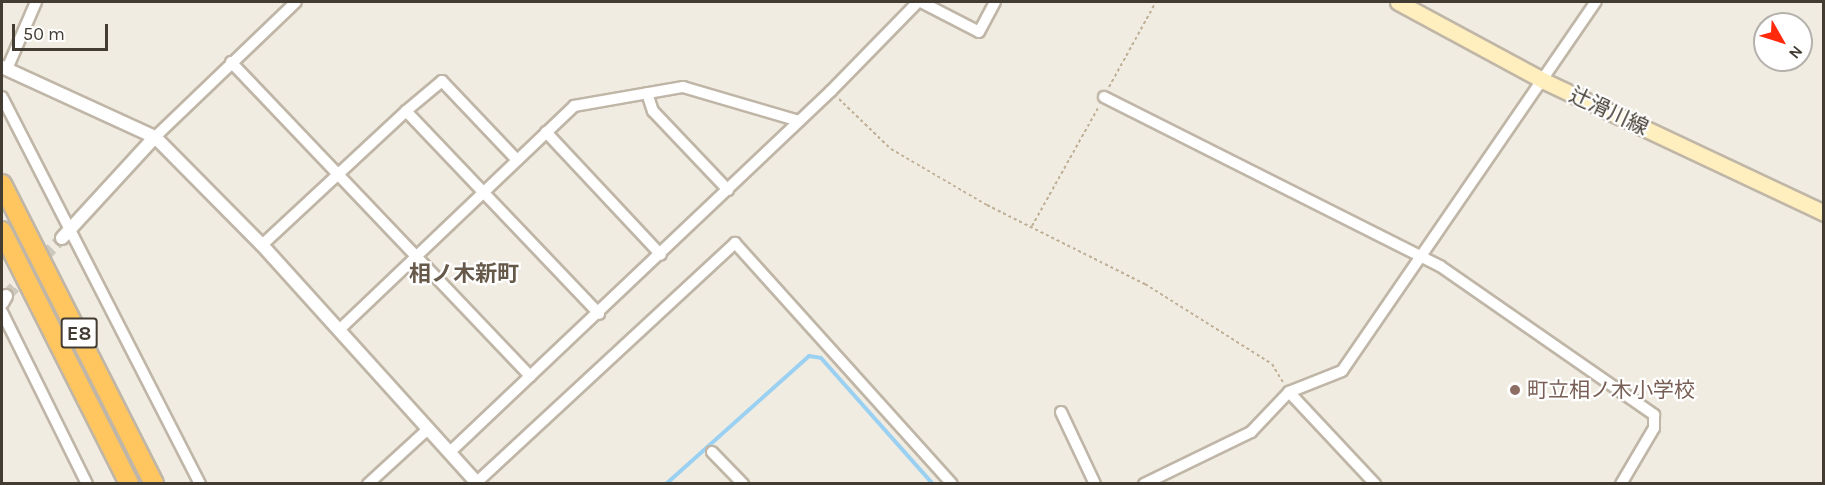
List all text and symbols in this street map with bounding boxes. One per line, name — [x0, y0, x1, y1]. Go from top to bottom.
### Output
scale bar — [15, 12, 111, 50]
north arrow — [1753, 12, 1813, 72]
text: 50 m — [23, 23, 65, 45]
text: N — [1785, 42, 1807, 63]
street label: 辻滑川線 — [1566, 82, 1652, 140]
district label: 相ノ木新町 — [409, 262, 519, 288]
road number: E8 — [60, 316, 98, 350]
place label: 町立相ノ木小学校 — [1527, 377, 1695, 403]
marker: 町立相ノ木小学校 — [1508, 383, 1522, 397]

